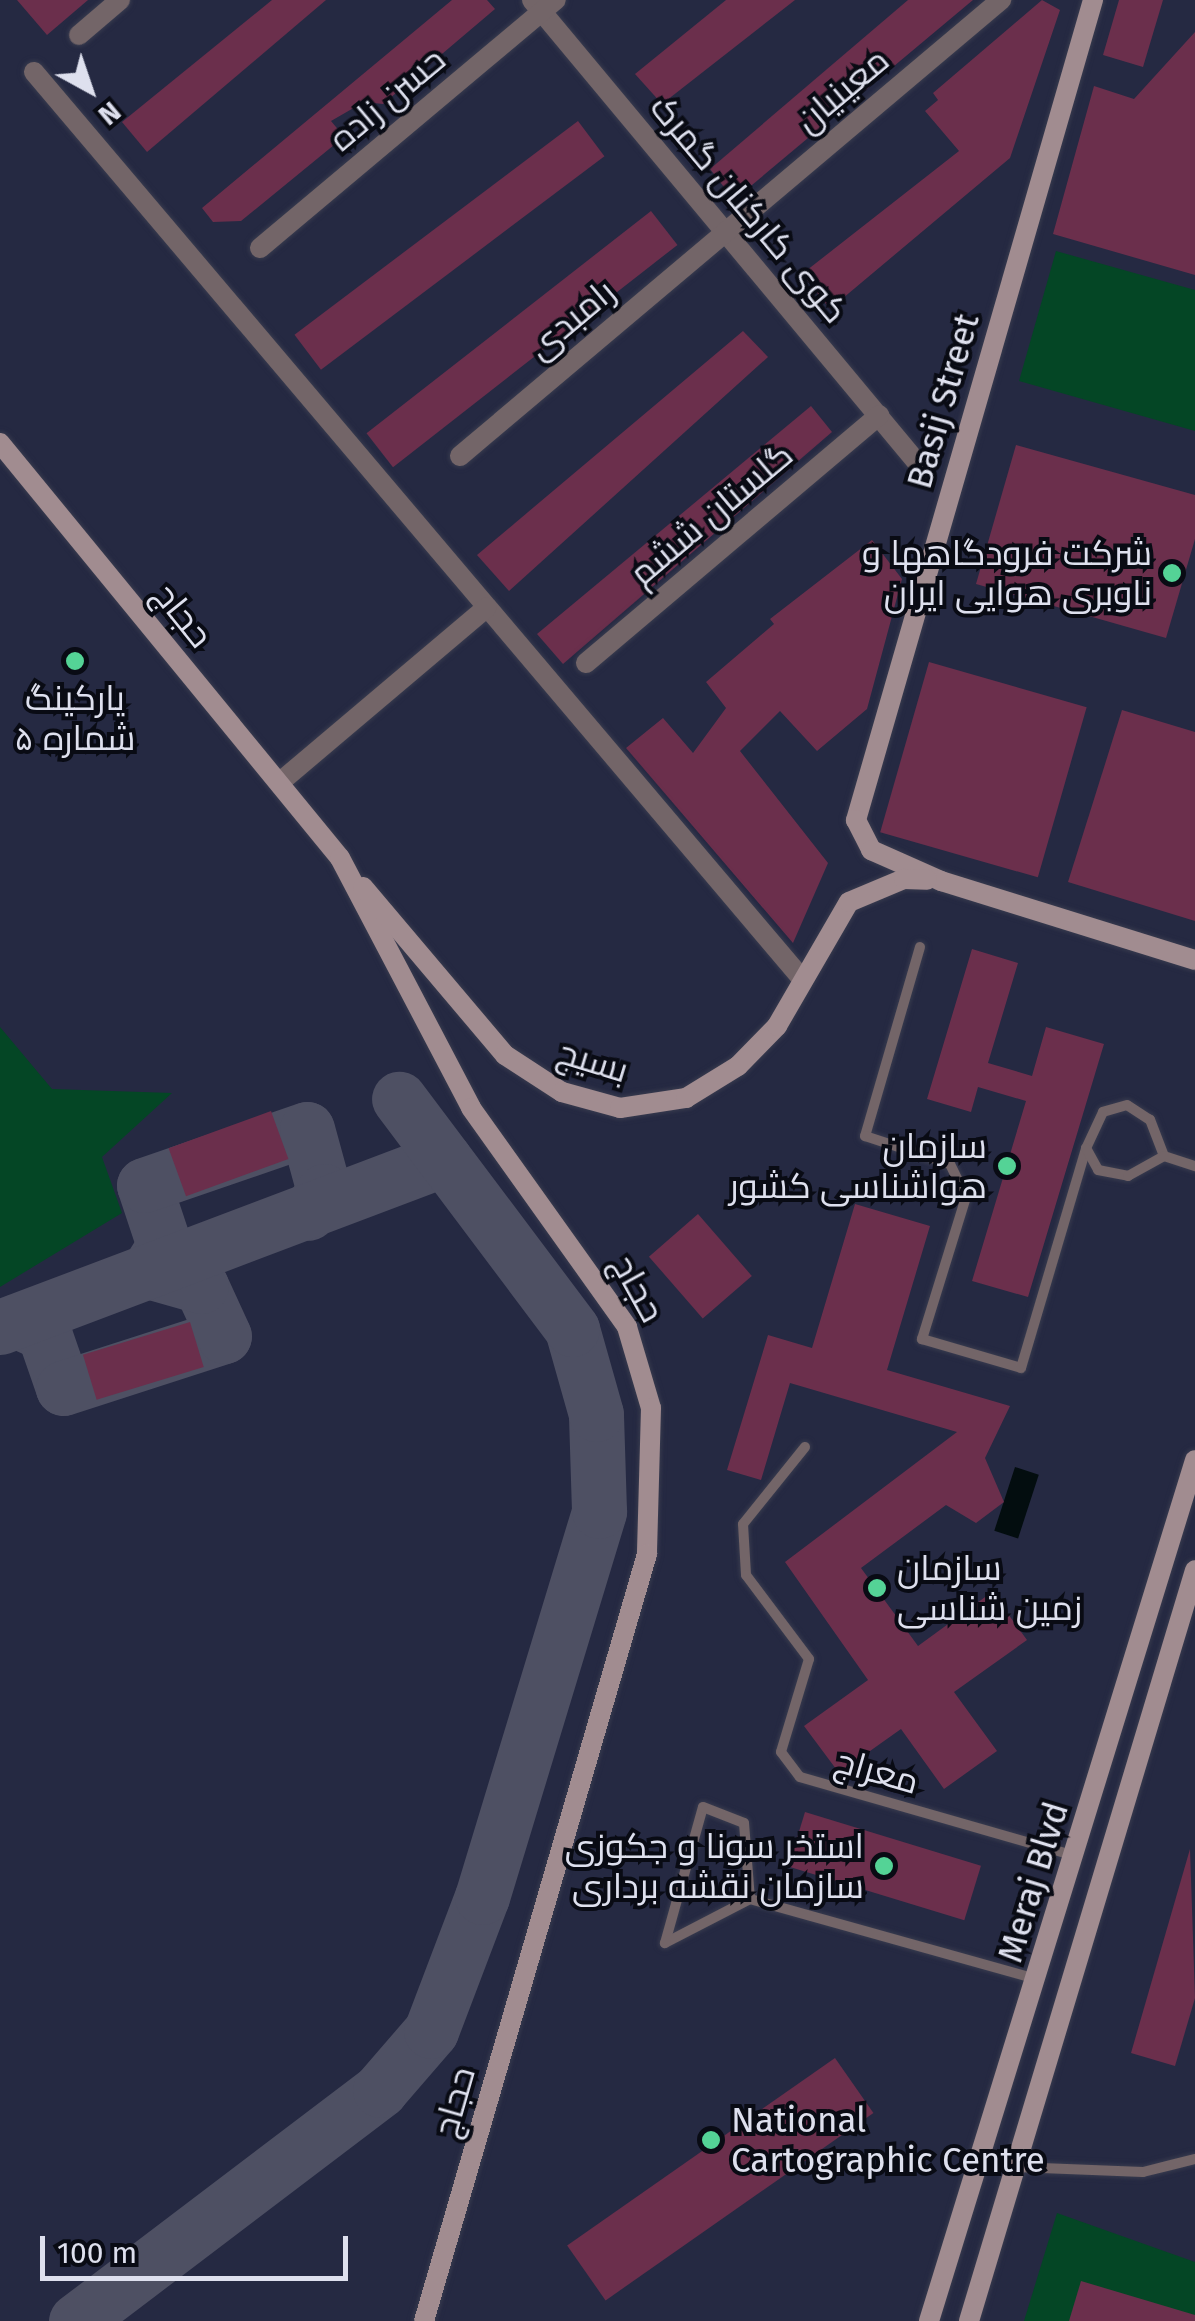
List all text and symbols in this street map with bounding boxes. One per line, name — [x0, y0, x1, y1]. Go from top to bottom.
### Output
street label: حسن زاده — [320, 38, 454, 160]
street label: معینیان — [787, 39, 897, 141]
north arrow — [40, 40, 140, 140]
street label: کوی کارکنان گمرک — [642, 87, 856, 331]
text: N — [92, 95, 127, 132]
street label: رامبدی — [519, 270, 623, 368]
street label: Basij Street — [898, 309, 988, 493]
street label: گلستان ششم — [621, 434, 801, 594]
place label: شرکت فرودگاهها و ناوبری هوایی ایران — [862, 532, 1152, 614]
marker: شرکت فرودگاهها و ناوبری هوایی ایران — [1161, 562, 1183, 584]
street label: حجاج — [144, 574, 222, 656]
marker: پارکینگ شماره ۵ — [64, 650, 86, 672]
place label: پارکینگ شماره ۵ — [15, 677, 135, 759]
street label: بسیج — [553, 1030, 633, 1092]
place label: سازمان هواشناسی کشور — [729, 1125, 987, 1207]
marker: سازمان هواشناسی کشور — [996, 1155, 1018, 1177]
street label: حجاج — [602, 1247, 674, 1329]
place label: سازمان زمین شناسی — [897, 1547, 1082, 1629]
marker: سازمان زمین شناسی — [866, 1577, 888, 1599]
street label: معراج — [830, 1739, 924, 1803]
street label: Meraj Blvd — [989, 1797, 1077, 1967]
place label: استخر سونا و جکوزی سازمان نقشه برداری — [565, 1825, 864, 1907]
marker: استخر سونا و جکوزی سازمان نقشه برداری — [873, 1855, 895, 1877]
street label: حجاج — [424, 2062, 484, 2142]
place label: National Cartographic Centre — [731, 2099, 1045, 2181]
marker: National Cartographic Centre — [700, 2129, 722, 2151]
scale bar — [45, 2216, 352, 2278]
text: 100 m — [57, 2235, 137, 2271]

